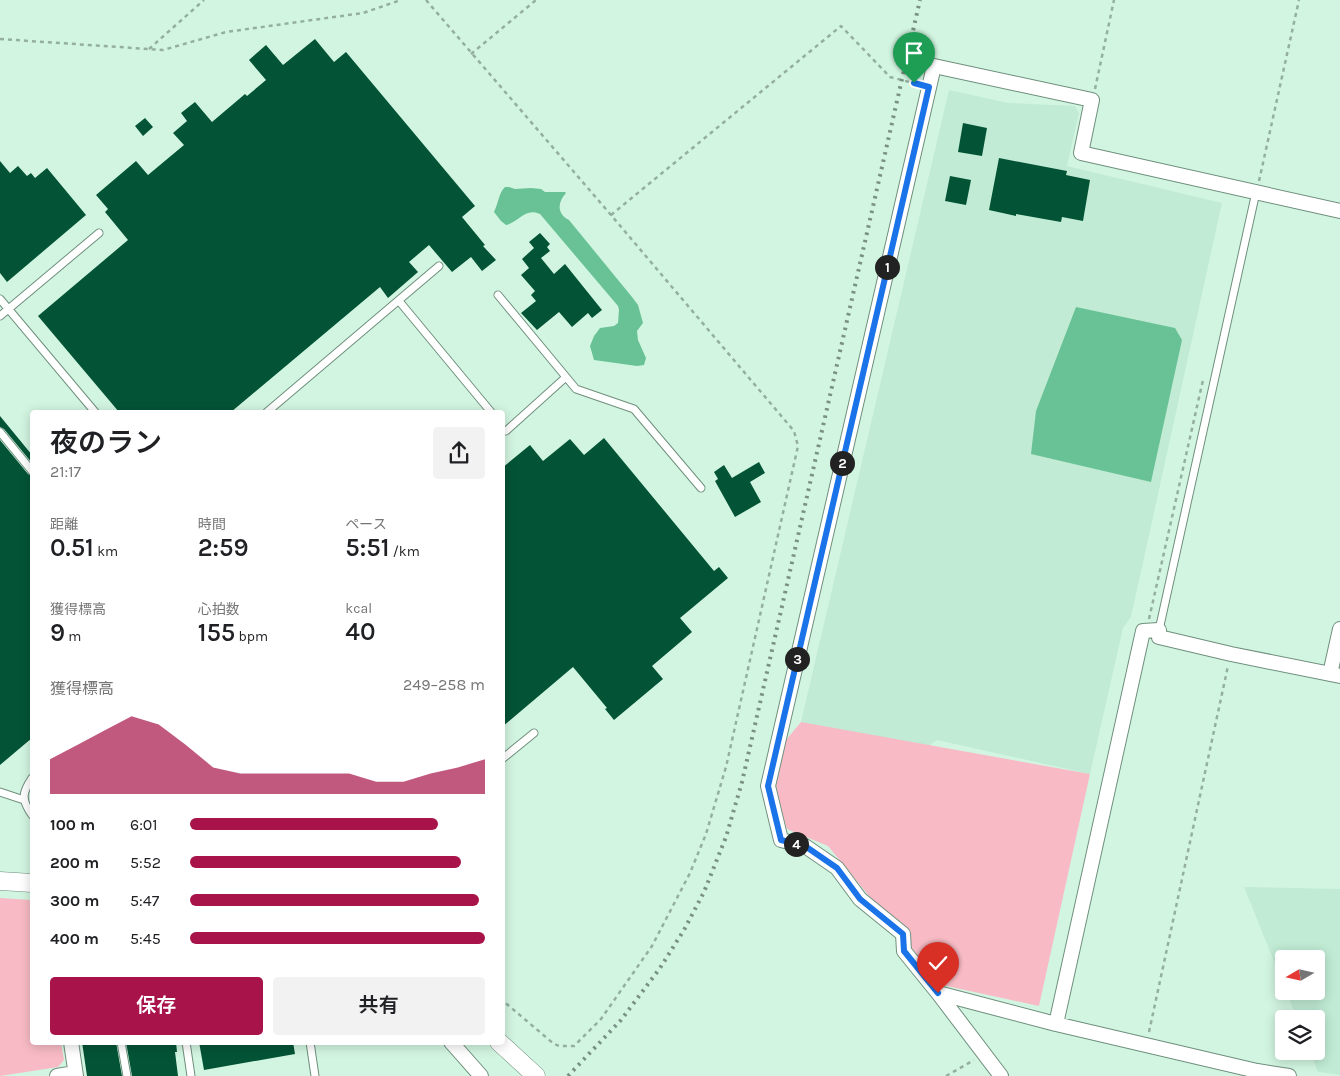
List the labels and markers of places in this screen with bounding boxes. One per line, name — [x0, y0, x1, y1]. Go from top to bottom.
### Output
pin — [893, 32, 935, 83]
pin: 1 — [874, 254, 900, 280]
pin: 2 — [830, 450, 854, 476]
pin: 3 — [784, 646, 810, 672]
pin: 4 — [784, 832, 808, 856]
pin — [917, 942, 959, 993]

